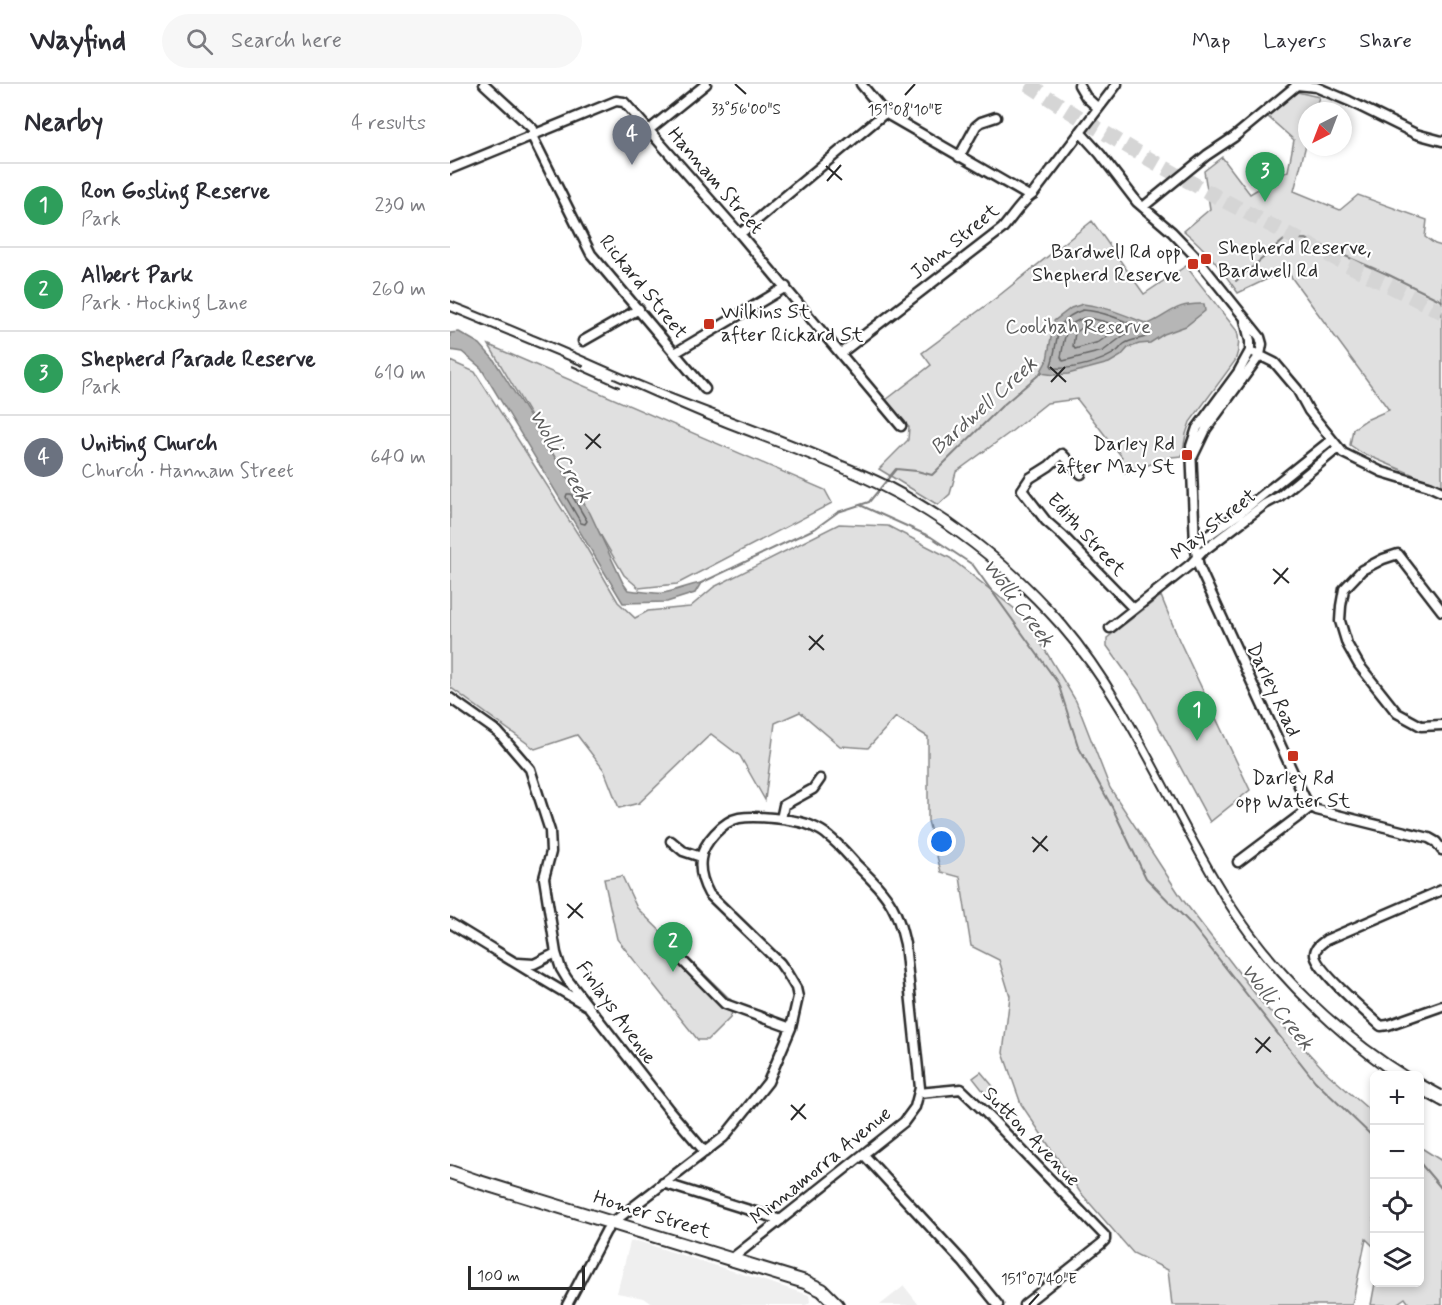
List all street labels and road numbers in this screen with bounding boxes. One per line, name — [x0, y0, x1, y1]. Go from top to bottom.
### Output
street label: Hannam Street — [661, 122, 769, 240]
street label: John Street — [905, 198, 1005, 286]
street label: Rickard Street — [593, 229, 693, 345]
street label: May Street — [1166, 483, 1262, 567]
street label: Edith Street — [1040, 487, 1132, 583]
street label: Darley Road — [1240, 639, 1306, 741]
street label: Finlays Avenue — [569, 956, 663, 1070]
street label: Sutton Avenue — [976, 1081, 1086, 1193]
street label: Minnamorra Avenue — [745, 1101, 897, 1231]
street label: Homer Street — [590, 1184, 714, 1246]

